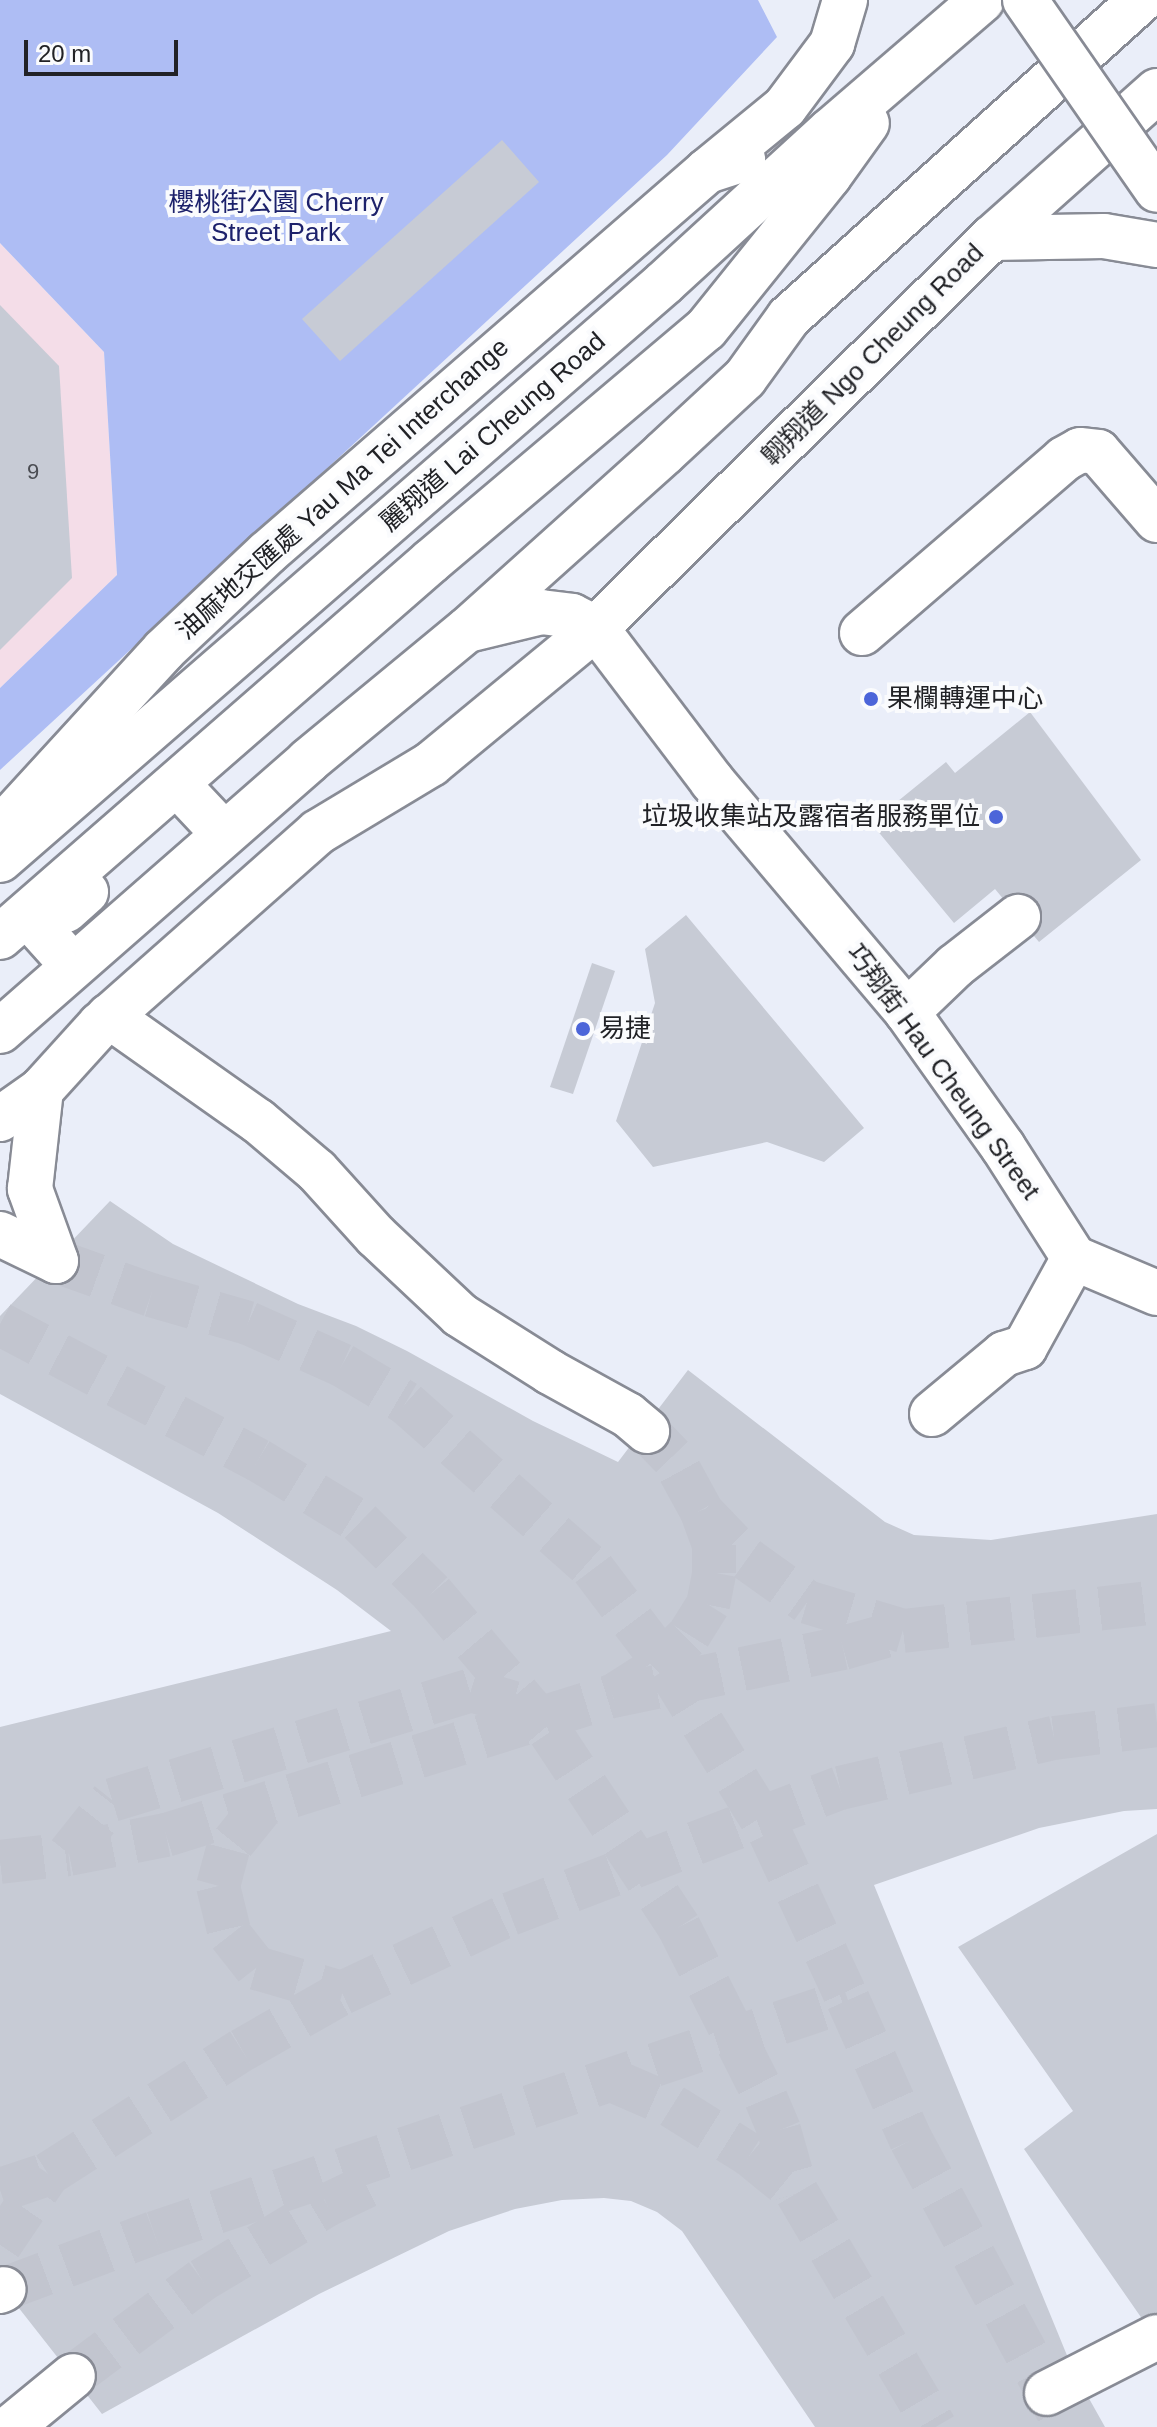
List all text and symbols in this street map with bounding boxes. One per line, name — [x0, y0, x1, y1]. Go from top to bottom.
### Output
scale bar — [28, 24, 182, 74]
text: 20 m — [38, 40, 91, 67]
park label: 櫻桃街公園 Cherry Street Park — [168, 187, 384, 248]
street label: 翺翔道 Ngo Cheung Road — [756, 238, 990, 472]
street label: 麗翔道 Lai Cheung Road — [374, 326, 612, 538]
street label: 油麻地交匯處 Yau Ma Tei Interchange — [171, 332, 515, 646]
house number: 9 — [27, 459, 39, 485]
place label: 果欄轉運中心 — [887, 683, 1043, 715]
marker: 果欄轉運中心 — [862, 690, 880, 708]
place label: 垃圾收集站及露宿者服務單位 — [642, 801, 980, 833]
marker: 垃圾收集站及露宿者服務單位 — [987, 808, 1005, 826]
street label: 巧翔街 Hau Cheung Street — [840, 938, 1046, 1206]
place label: 易捷 — [599, 1013, 651, 1045]
marker: 易捷 — [574, 1020, 592, 1038]

